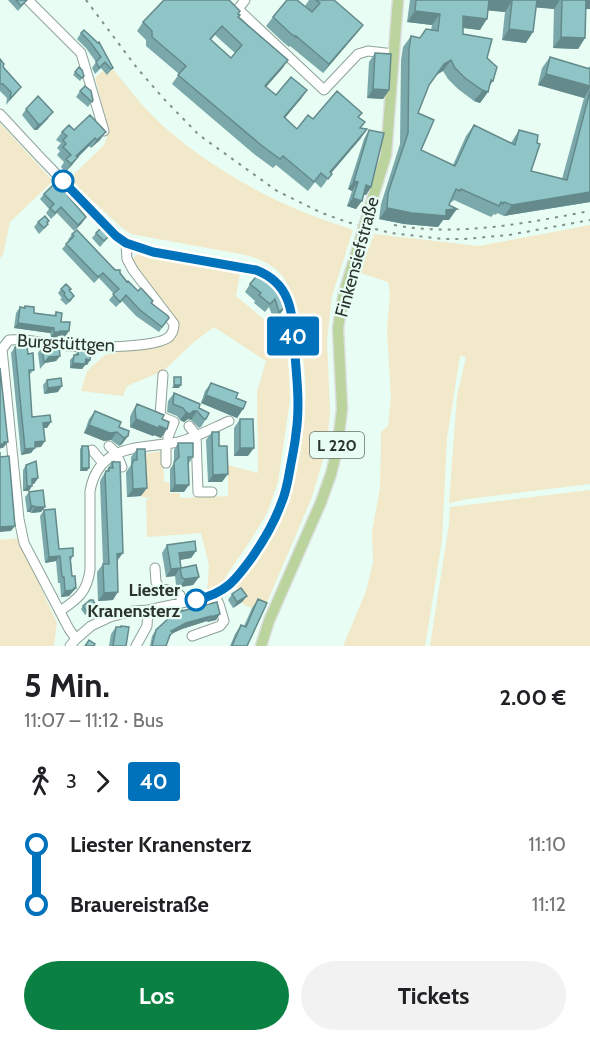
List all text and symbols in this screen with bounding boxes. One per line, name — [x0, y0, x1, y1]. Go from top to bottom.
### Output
unlabelled marker — [52, 170, 74, 192]
street label: Finkensiefstraße — [330, 194, 384, 320]
line badge: 40 — [266, 316, 320, 356]
text: 40 — [279, 324, 307, 349]
street label: Burgstüttgen — [17, 329, 115, 357]
road number: L 220 — [310, 432, 364, 458]
place label: Liester Kranensterz — [87, 579, 180, 622]
marker: Liester Kranensterz — [185, 589, 207, 611]
text: 5 Min. — [24, 665, 110, 705]
text: 2.00 € — [500, 684, 566, 711]
text: 11:07 – 11:12 · Bus — [24, 708, 163, 732]
icon: walk — [24, 765, 57, 798]
icon: forward — [86, 765, 119, 798]
text: 3 — [66, 769, 77, 793]
text: 40 — [140, 769, 168, 794]
text: Liester Kranensterz — [70, 831, 251, 858]
text: 11:10 — [528, 832, 566, 856]
text: Brauereistraße — [70, 891, 209, 918]
text: 11:12 — [532, 892, 566, 916]
button: Los — [24, 961, 289, 1030]
button: Tickets — [301, 961, 566, 1030]

